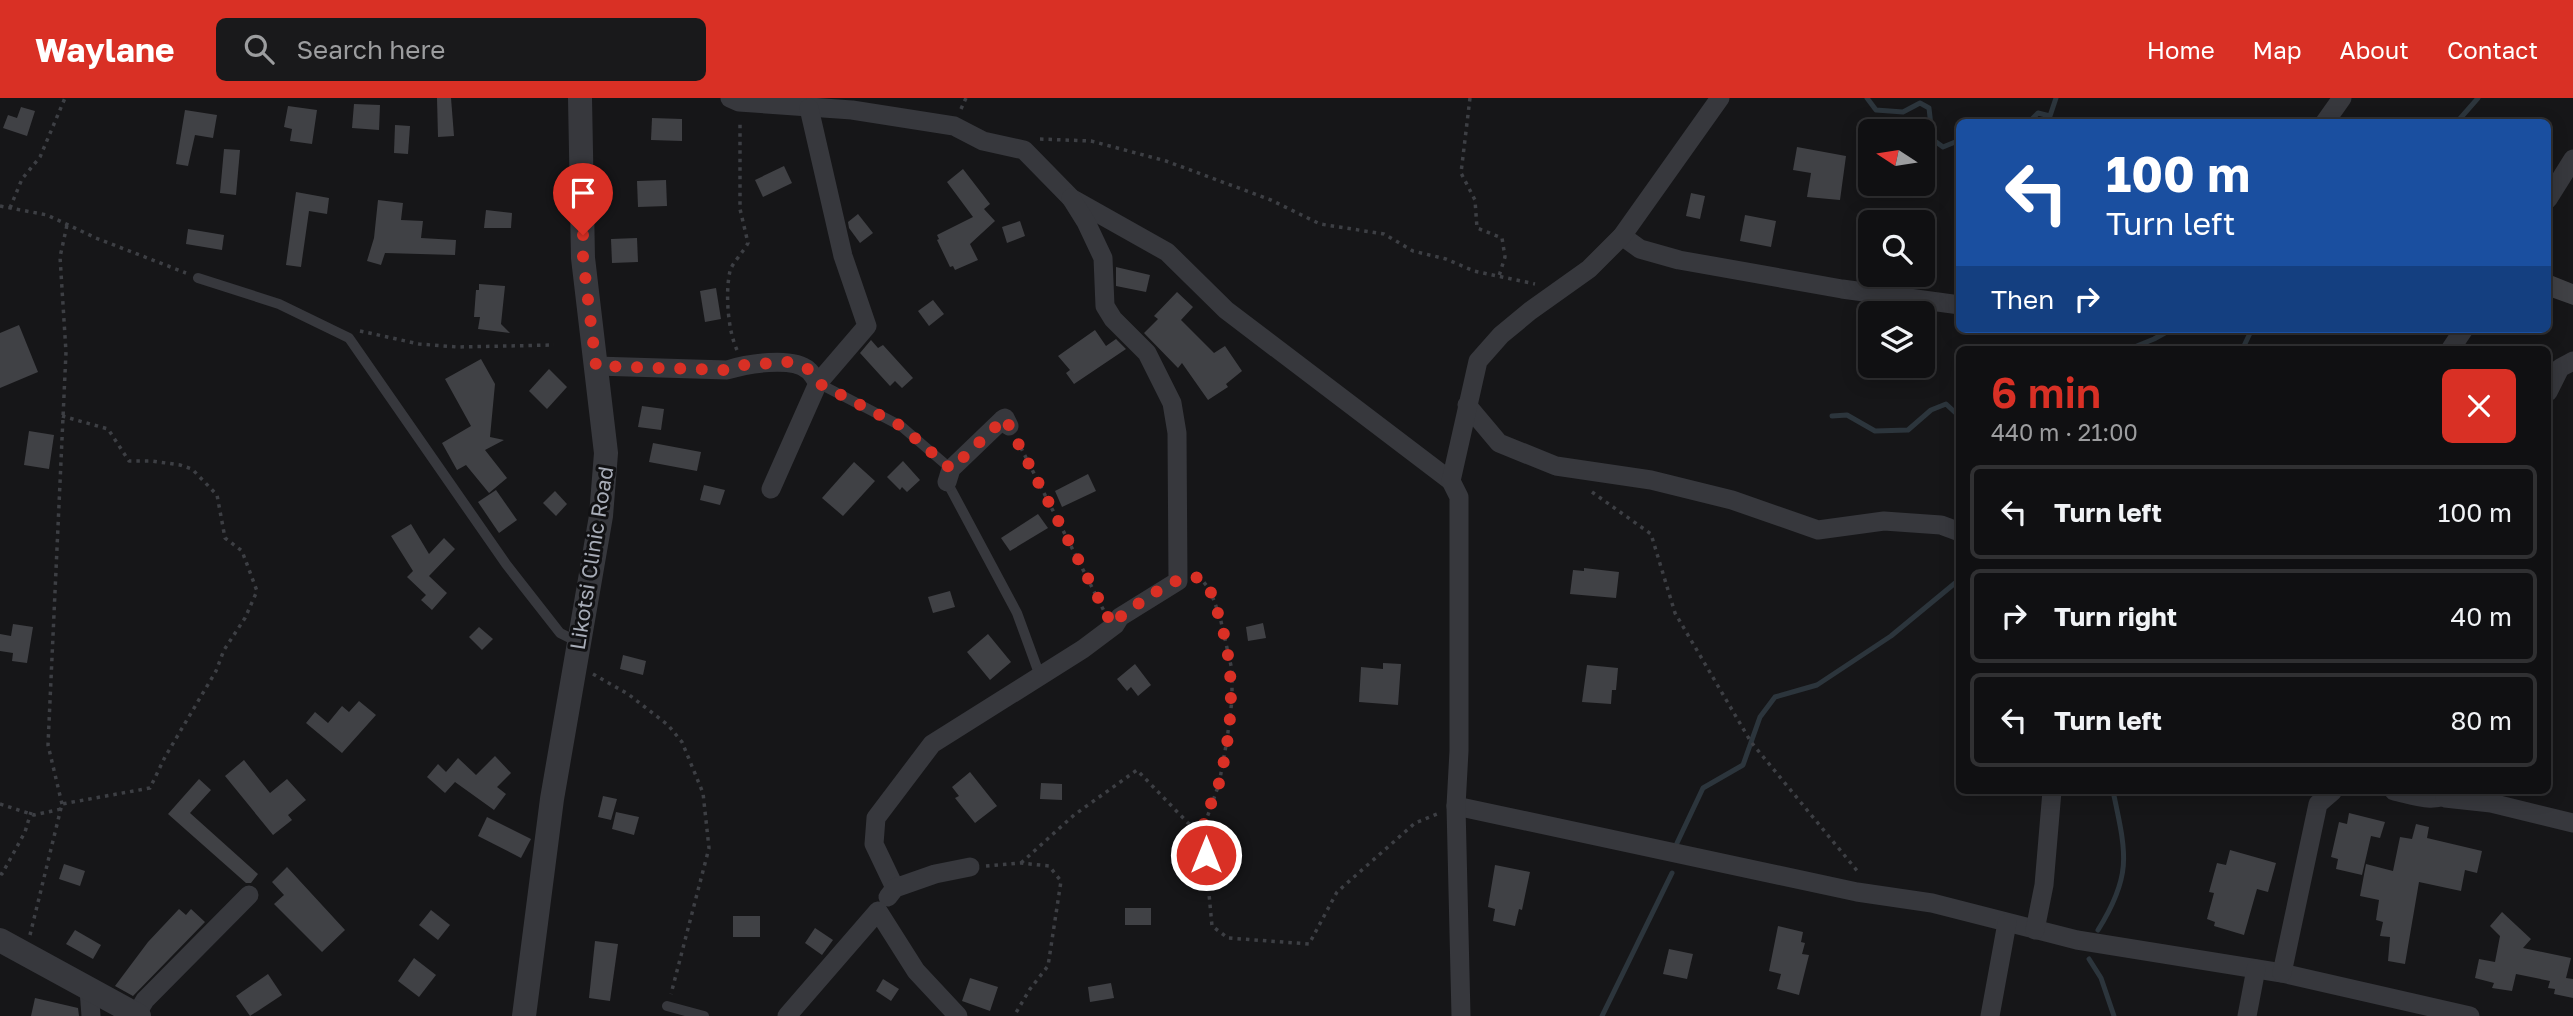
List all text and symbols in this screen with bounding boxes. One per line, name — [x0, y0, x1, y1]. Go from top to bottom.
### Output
search box — [216, 18, 706, 81]
text: Waylane — [35, 30, 174, 69]
icon: search — [240, 30, 278, 68]
text: Search here — [296, 34, 445, 65]
text: Home — [2147, 35, 2215, 64]
text: Map — [2253, 35, 2302, 64]
text: About — [2340, 35, 2409, 64]
text: Contact — [2447, 35, 2538, 64]
north arrow — [1858, 119, 1936, 196]
map controls — [1858, 119, 1935, 378]
text: 100 m — [2106, 144, 2250, 203]
icon: left — [1991, 147, 2082, 238]
pin — [553, 163, 613, 235]
icon: arrive — [564, 174, 602, 212]
text: Turn left — [2106, 204, 2235, 242]
button: search — [1858, 210, 1935, 287]
icon: right — [2068, 280, 2106, 318]
text: Then — [1991, 284, 2054, 315]
button: layers — [1858, 301, 1935, 378]
text: 6 min — [1991, 367, 2101, 417]
button: close — [2442, 369, 2516, 443]
text: 440 m · 21:00 — [1991, 418, 2138, 446]
street label: Likotsi Clinic Road — [564, 464, 618, 652]
icon: left — [1995, 493, 2033, 531]
text: Turn left — [2054, 497, 2162, 528]
text: 100 m — [2438, 497, 2512, 528]
icon: right — [1995, 597, 2033, 635]
text: Turn right — [2054, 601, 2177, 632]
text: 40 m — [2451, 601, 2512, 632]
icon: left — [1995, 701, 2033, 739]
text: Turn left — [2054, 705, 2162, 736]
text: 80 m — [2451, 705, 2512, 736]
position arrow — [1169, 818, 1243, 892]

